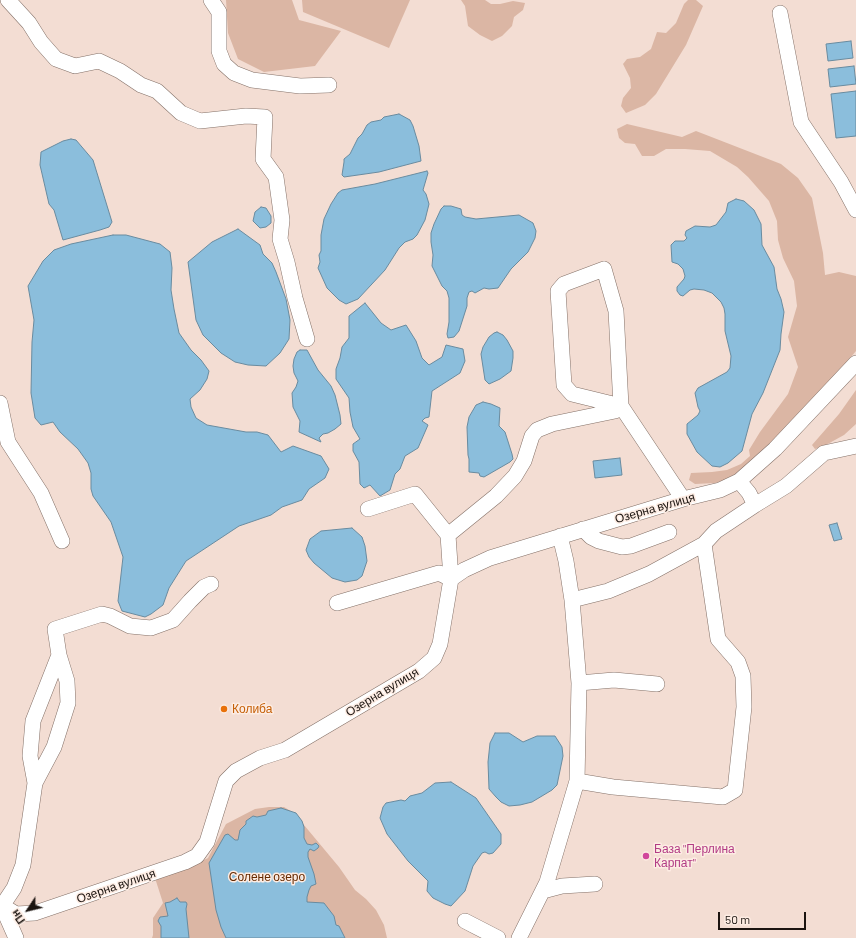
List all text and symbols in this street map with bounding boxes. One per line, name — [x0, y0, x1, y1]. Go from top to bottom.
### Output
street label: Озерна вулиця — [613, 490, 697, 526]
street label: Озерна вулиця — [343, 665, 421, 719]
place label: Колиба — [232, 702, 272, 716]
marker: Колиба — [219, 704, 229, 714]
place label: База "Перлина Карпат" — [654, 842, 735, 870]
marker: База "Перлина Карпат" — [641, 851, 651, 861]
street label: Озерна вулиця — [75, 866, 157, 906]
park label: Солене озеро — [229, 870, 305, 884]
north arrow — [8, 890, 48, 930]
scale bar — [720, 904, 808, 930]
text: Пн — [8, 907, 27, 927]
text: 50 m — [725, 912, 750, 926]

